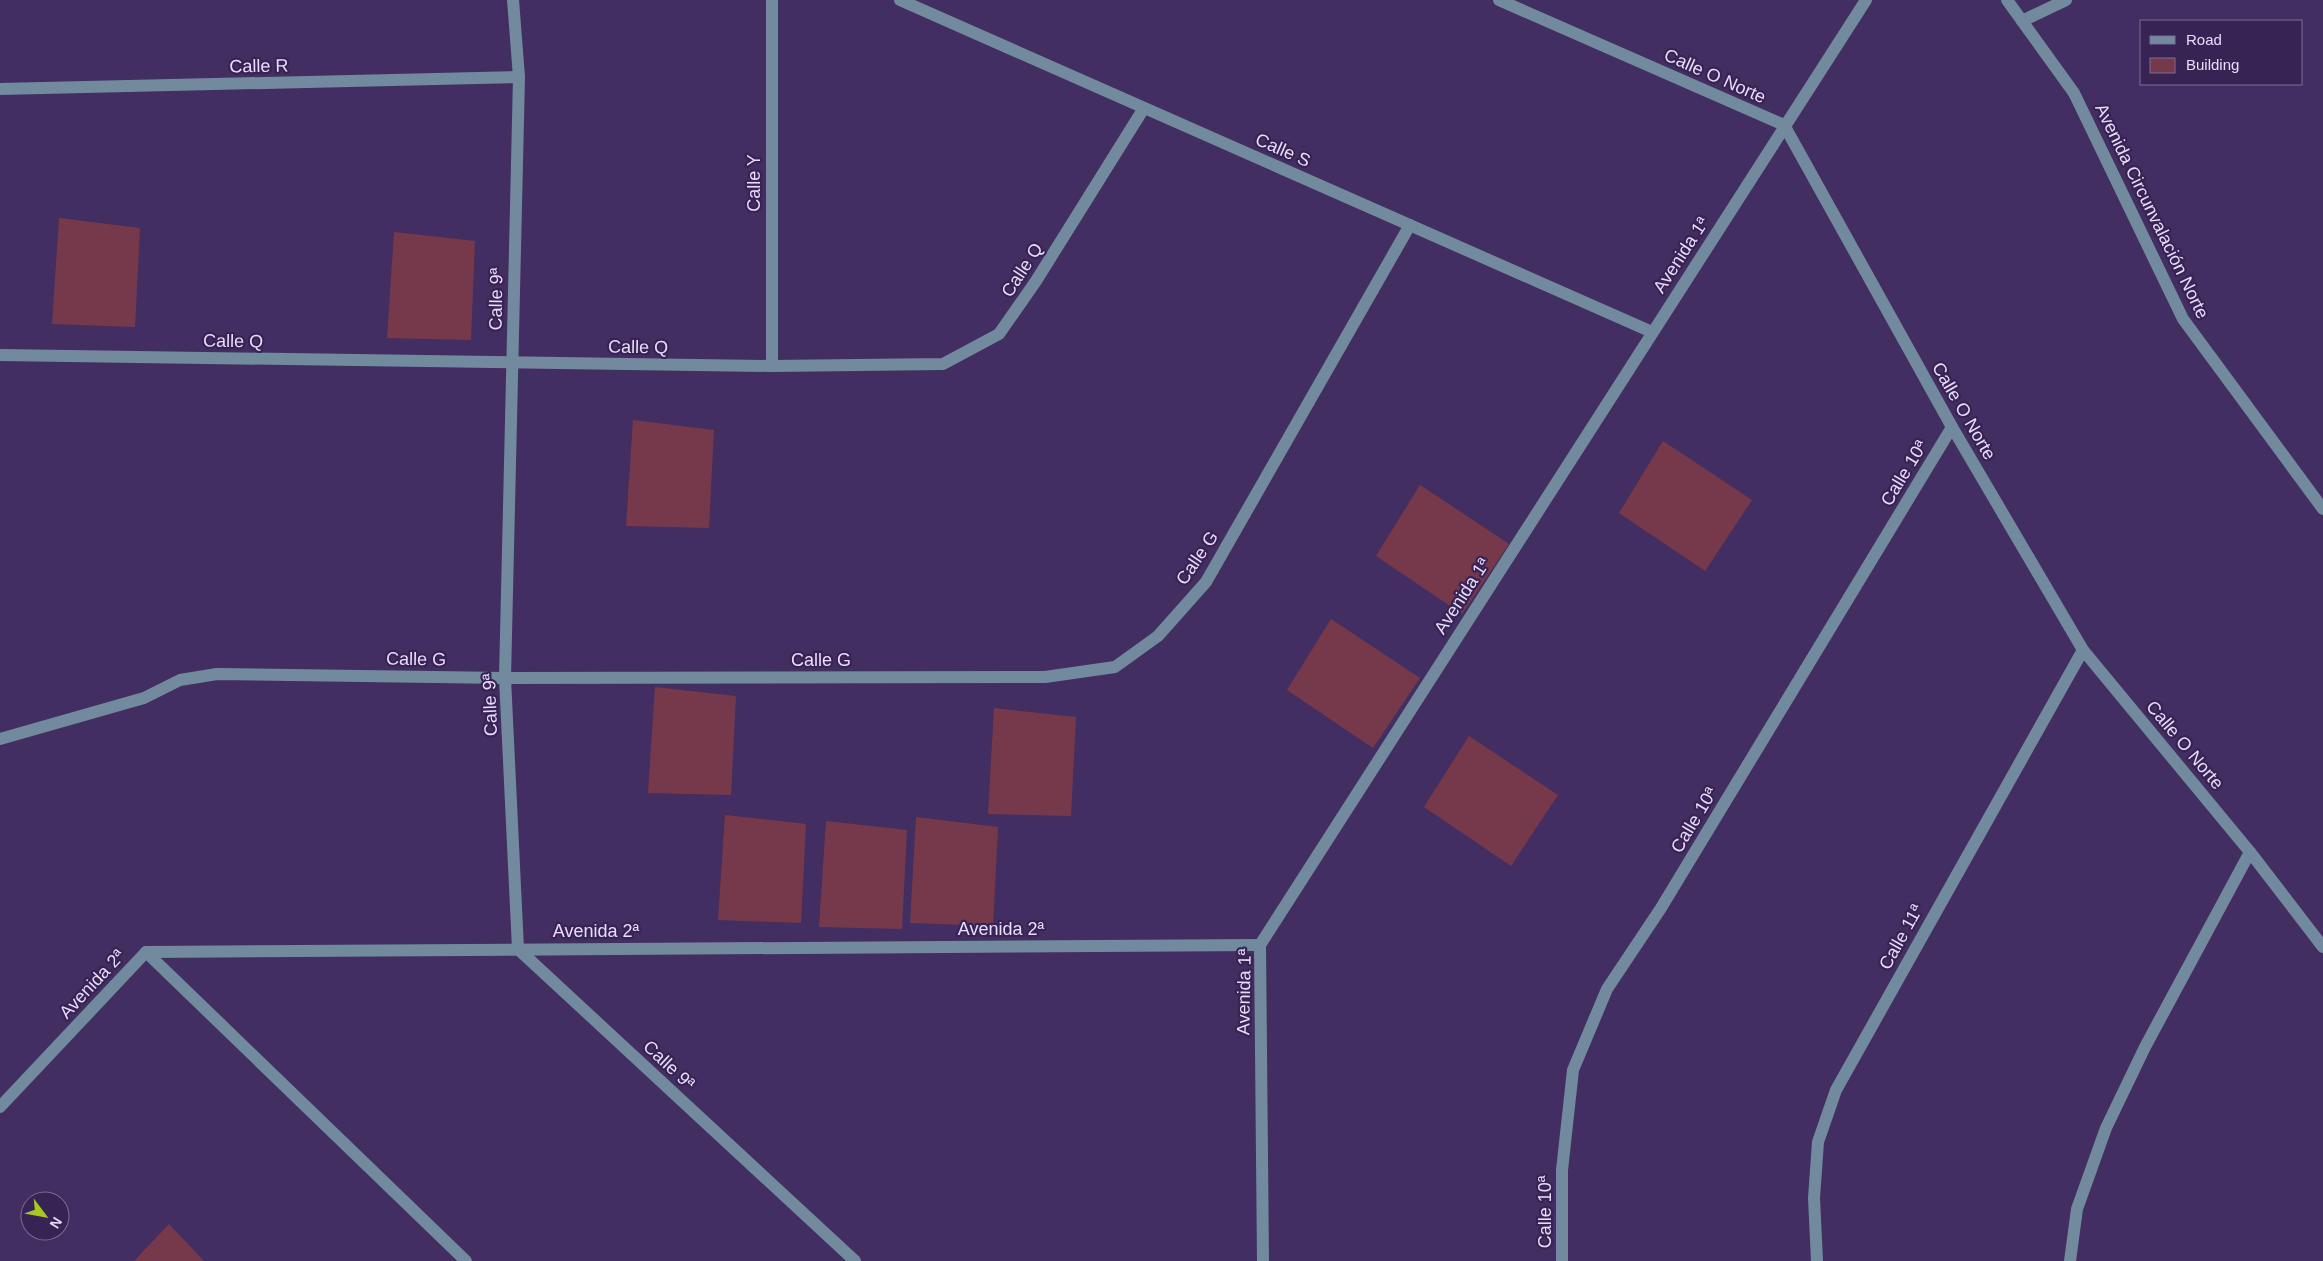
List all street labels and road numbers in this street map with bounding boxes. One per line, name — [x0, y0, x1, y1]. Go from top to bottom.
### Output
street label: Calle O Norte — [1661, 45, 1769, 107]
street label: Calle R — [229, 55, 289, 77]
street label: Avenida Circunvalación Norte — [2091, 100, 2213, 322]
street label: Calle S — [1252, 129, 1314, 171]
street label: Calle Y — [744, 154, 764, 212]
street label: Avenida 1ª — [1649, 213, 1713, 297]
street label: Calle Q — [997, 239, 1047, 301]
street label: Calle 9ª — [485, 267, 507, 331]
street label: Calle Q — [203, 330, 263, 352]
street label: Calle Q — [608, 336, 668, 358]
street label: Calle O Norte — [1928, 359, 2000, 463]
street label: Calle 10ª — [1877, 436, 1931, 509]
street label: Calle G — [1172, 528, 1222, 588]
street label: Avenida 1ª — [1430, 554, 1494, 638]
street label: Calle G — [386, 648, 446, 670]
street label: Calle G — [791, 650, 851, 670]
street label: Calle 9ª — [479, 673, 501, 737]
street label: Calle O Norte — [2142, 697, 2228, 793]
street label: Calle 10ª — [1667, 783, 1721, 856]
street label: Calle 11ª — [1875, 901, 1927, 973]
street label: Avenida 2ª — [958, 919, 1045, 939]
street label: Avenida 2ª — [553, 921, 640, 941]
street label: Avenida 2ª — [55, 945, 129, 1022]
street label: Avenida 1ª — [1233, 948, 1255, 1035]
street label: Calle 9ª — [639, 1036, 699, 1094]
street label: Calle 10ª — [1535, 1175, 1555, 1248]

